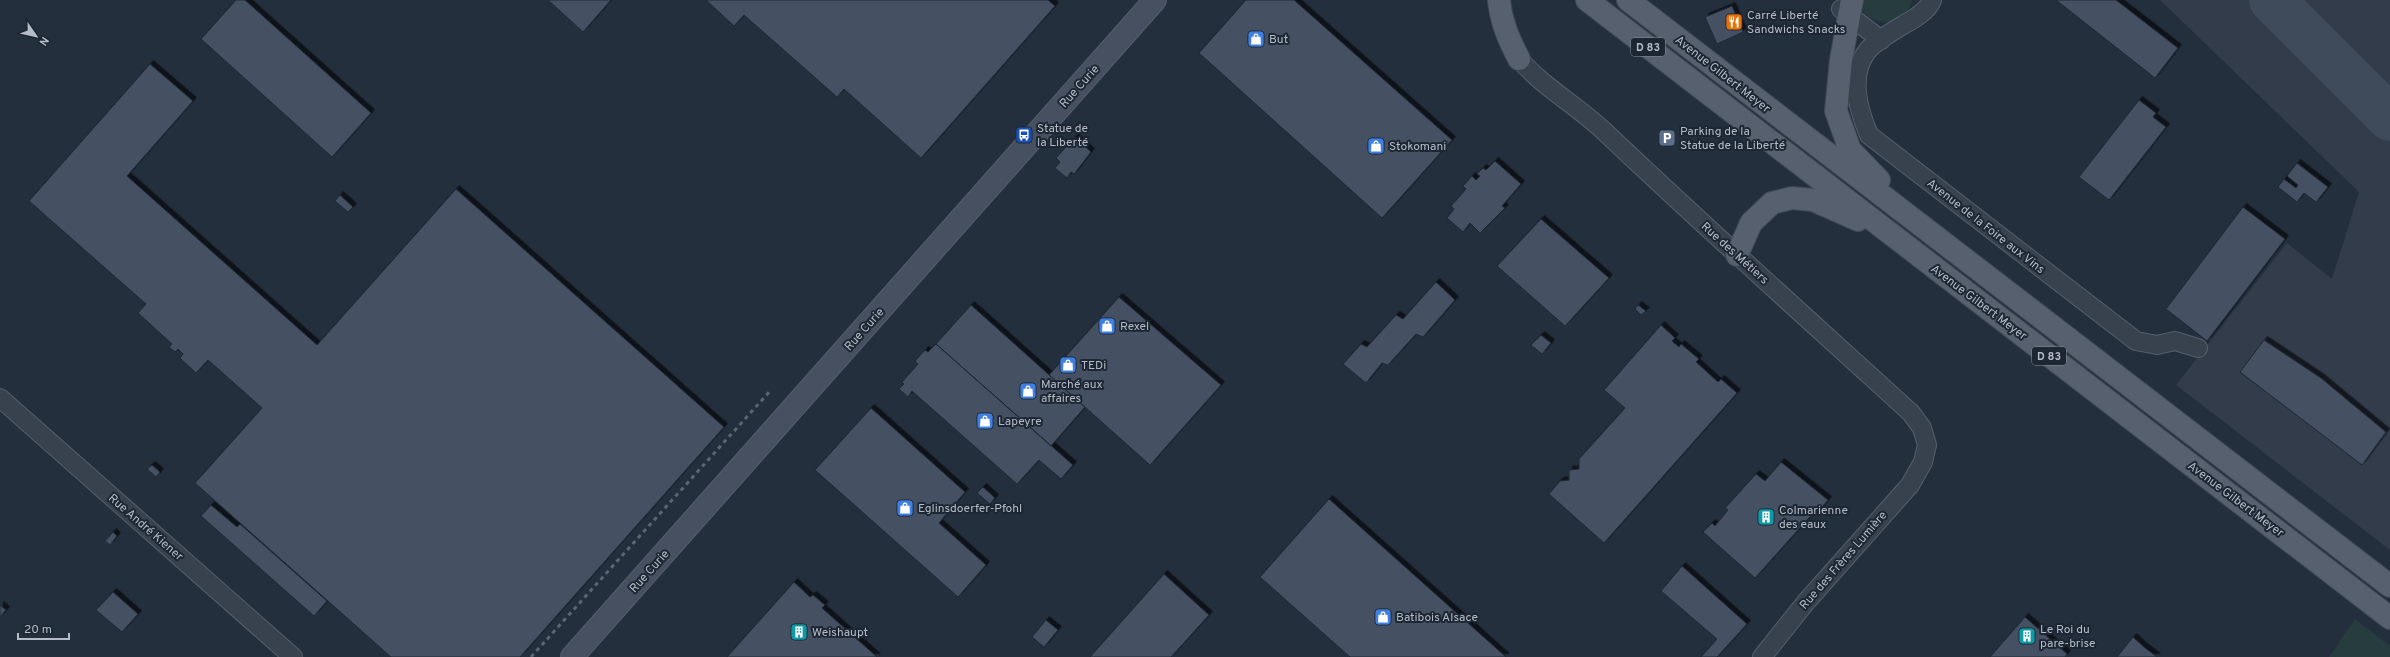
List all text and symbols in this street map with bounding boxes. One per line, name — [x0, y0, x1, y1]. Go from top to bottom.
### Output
place label: Carré Liberté Sandwichs Snacks — [1747, 8, 1845, 38]
restaurant icon: Carré Liberté Sandwichs Snacks — [1724, 12, 1744, 32]
north arrow — [16, 16, 56, 56]
shop icon: But — [1246, 29, 1266, 49]
place label: But — [1269, 32, 1288, 48]
street label: Avenue Gilbert Meyer — [1672, 33, 1773, 117]
text: N — [35, 34, 51, 48]
road number: D 83 — [1631, 38, 1665, 56]
street label: Rue Curie — [1056, 62, 1103, 112]
place label: Statue de la Liberté — [1037, 121, 1088, 151]
place label: Parking de la Statue de la Liberté — [1680, 124, 1785, 154]
bus stop icon: Statue de la Liberté — [1014, 125, 1034, 145]
parking icon: Parking de la Statue de la Liberté — [1657, 128, 1677, 148]
shop icon: Stokomani — [1366, 136, 1386, 156]
place label: Stokomani — [1389, 139, 1446, 155]
street label: Avenue de la Foire aux Vins — [1923, 176, 2048, 278]
street label: Rue des Métiers — [1697, 219, 1771, 288]
street label: Avenue Gilbert Meyer — [1927, 261, 2030, 344]
street label: Rue Curie — [841, 305, 888, 355]
shop icon: Rexel — [1097, 316, 1117, 336]
place label: Rexel — [1120, 319, 1149, 335]
road number: D 83 — [2032, 347, 2066, 365]
shop icon: TEDi — [1058, 355, 1078, 375]
place label: TEDi — [1081, 358, 1106, 374]
place label: Marché aux affaires — [1041, 377, 1103, 407]
shop icon: Marché aux affaires — [1018, 381, 1038, 401]
shop icon: Lapeyre — [975, 411, 995, 431]
place label: Lapeyre — [998, 414, 1042, 430]
street label: Avenue Gilbert Meyer — [2184, 458, 2287, 541]
street label: Rue André Kiener — [104, 491, 186, 565]
shop icon: Eglinsdoerfer-Pfohl — [895, 498, 915, 518]
place label: Eglinsdoerfer-Pfohl — [918, 501, 1022, 517]
place label: Colmarienne des eaux — [1779, 503, 1848, 533]
building icon: Colmarienne des eaux — [1756, 507, 1776, 527]
street label: Rue des Frères Lumière — [1797, 508, 1891, 613]
street label: Rue Curie — [626, 547, 673, 597]
shop icon: Batibois Alsace — [1373, 607, 1393, 627]
place label: Batibois Alsace — [1396, 610, 1478, 626]
scale bar — [18, 615, 69, 641]
text: 20 m — [24, 622, 52, 638]
building icon: Weishaupt — [789, 622, 809, 642]
place label: Le Roi du pare-brise — [2040, 622, 2095, 652]
place label: Weishaupt — [812, 625, 868, 641]
building icon: Le Roi du pare-brise — [2017, 626, 2037, 646]

